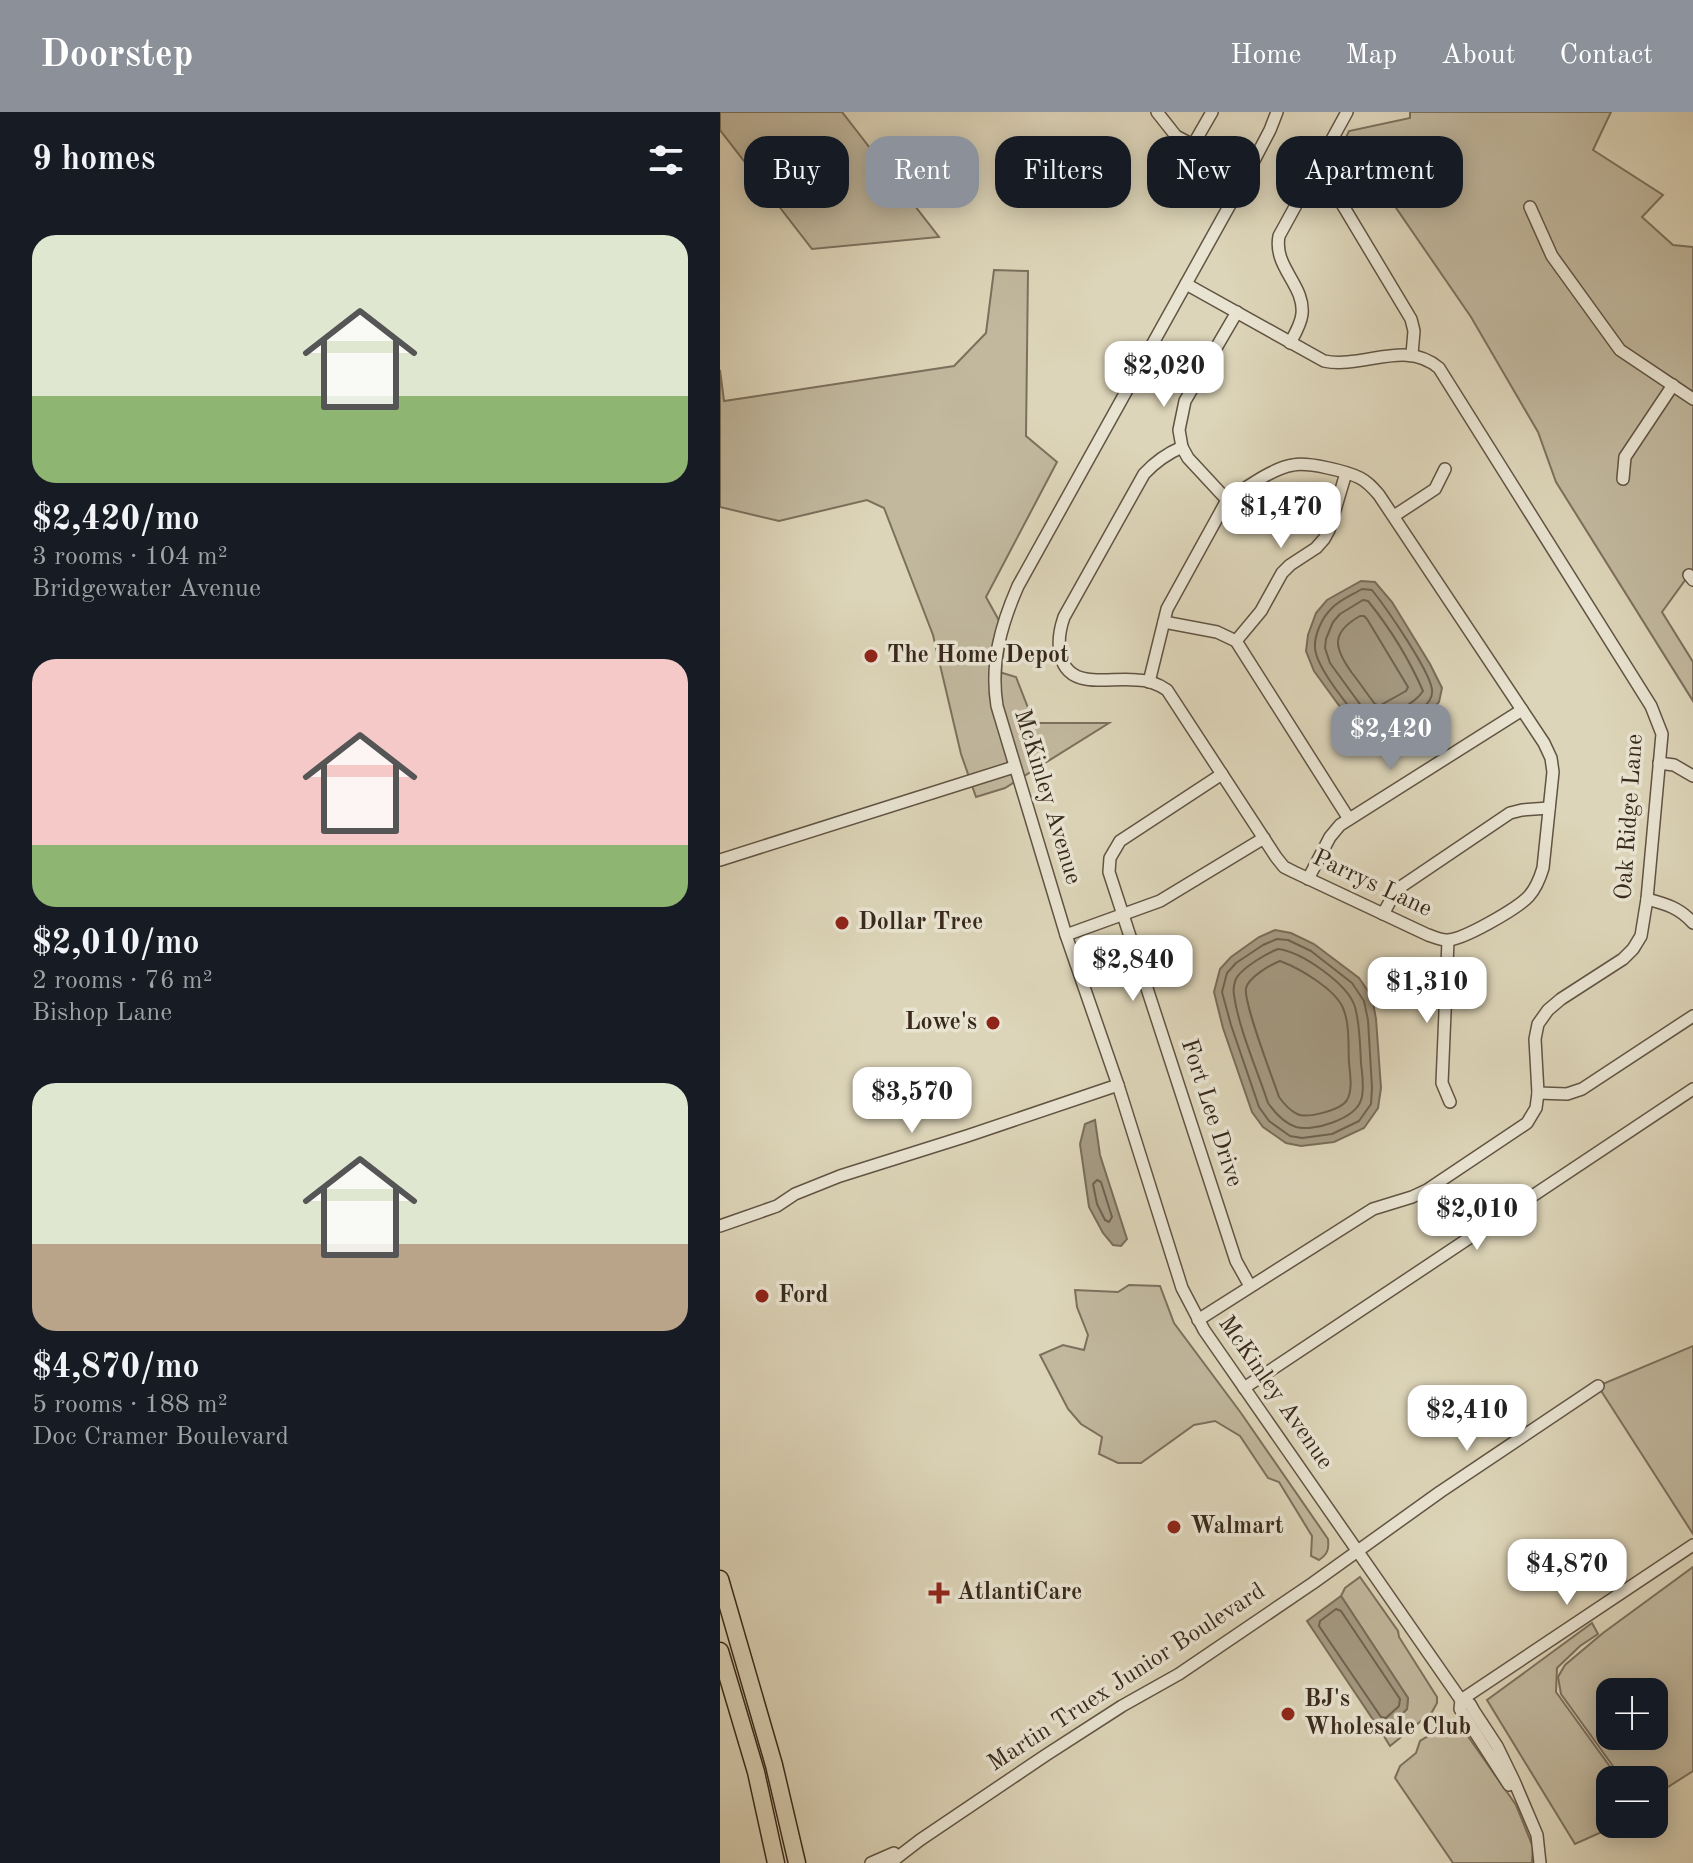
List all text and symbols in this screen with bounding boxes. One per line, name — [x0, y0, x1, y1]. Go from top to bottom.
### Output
text: Doorstep — [40, 37, 193, 75]
text: Home — [1230, 42, 1301, 70]
text: Map — [1345, 42, 1397, 70]
text: About — [1441, 42, 1516, 70]
text: Contact — [1560, 42, 1653, 70]
chip: Buy — [744, 136, 849, 208]
chip: Rent — [865, 136, 979, 208]
chip: Filters — [995, 136, 1131, 208]
chip: New — [1147, 136, 1260, 208]
chip: Apartment — [1276, 136, 1463, 208]
icon: filters — [644, 138, 688, 182]
text: 9 homes — [32, 143, 155, 177]
icon: home — [288, 287, 432, 431]
pin: $2,020 — [1099, 341, 1229, 409]
text: $2,020 — [1123, 354, 1205, 380]
pin: $1,470 — [1216, 482, 1346, 550]
text: $1,470 — [1240, 495, 1322, 521]
text: $2,420/mo — [32, 503, 200, 537]
text: 3 rooms · 104 m² — [32, 544, 228, 570]
text: Bridgewater Avenue — [32, 576, 261, 602]
place label: The Home Depot — [887, 644, 1069, 668]
marker: The Home Depot — [862, 647, 880, 665]
pin: $2,420 — [1326, 704, 1456, 772]
street label: McKinley Avenue — [1009, 707, 1085, 887]
icon: home — [288, 711, 432, 855]
text: $2,420 — [1350, 717, 1432, 743]
street label: Oak Ridge Lane — [1612, 733, 1648, 901]
street label: Parrys Lane — [1309, 846, 1435, 922]
place label: Dollar Tree — [858, 911, 983, 935]
marker: Dollar Tree — [833, 914, 851, 932]
text: $2,010/mo — [32, 927, 200, 961]
pin: $2,840 — [1068, 935, 1198, 1003]
text: $2,840 — [1092, 948, 1174, 974]
pin: $1,310 — [1362, 957, 1492, 1025]
text: 2 rooms · 76 m² — [32, 968, 213, 994]
text: $1,310 — [1386, 970, 1468, 996]
text: Bishop Lane — [32, 1000, 172, 1026]
place label: Lowe's — [905, 1011, 977, 1035]
marker: Lowe's — [984, 1014, 1002, 1032]
street label: Fort Lee Drive — [1176, 1036, 1246, 1190]
pin: $3,570 — [847, 1067, 977, 1135]
text: $3,570 — [871, 1080, 953, 1106]
icon: home — [288, 1135, 432, 1279]
pin: $2,010 — [1412, 1184, 1542, 1252]
text: $2,010 — [1436, 1197, 1518, 1223]
place label: Ford — [778, 1284, 829, 1308]
marker: Ford — [753, 1287, 771, 1305]
street label: McKinley Avenue — [1213, 1312, 1337, 1474]
text: $4,870/mo — [32, 1351, 200, 1385]
pin: $2,410 — [1402, 1385, 1532, 1453]
text: 5 rooms · 188 m² — [32, 1392, 228, 1418]
text: $2,410 — [1426, 1398, 1508, 1424]
text: Doc Cramer Boulevard — [32, 1424, 289, 1450]
place label: Walmart — [1190, 1515, 1284, 1539]
marker: Walmart — [1165, 1518, 1183, 1536]
pin: $4,870 — [1502, 1539, 1632, 1607]
text: $4,870 — [1526, 1552, 1608, 1578]
street label: Martin Truex Junior Boulevard — [984, 1579, 1270, 1777]
place label: AtlantiCare — [957, 1581, 1082, 1605]
marker: AtlantiCare — [928, 1582, 950, 1604]
map controls — [1596, 1678, 1668, 1838]
button: + — [1596, 1678, 1668, 1750]
place label: BJ's Wholesale Club — [1304, 1688, 1471, 1740]
marker: BJ's Wholesale Club — [1279, 1705, 1297, 1723]
button: − — [1596, 1766, 1668, 1838]

